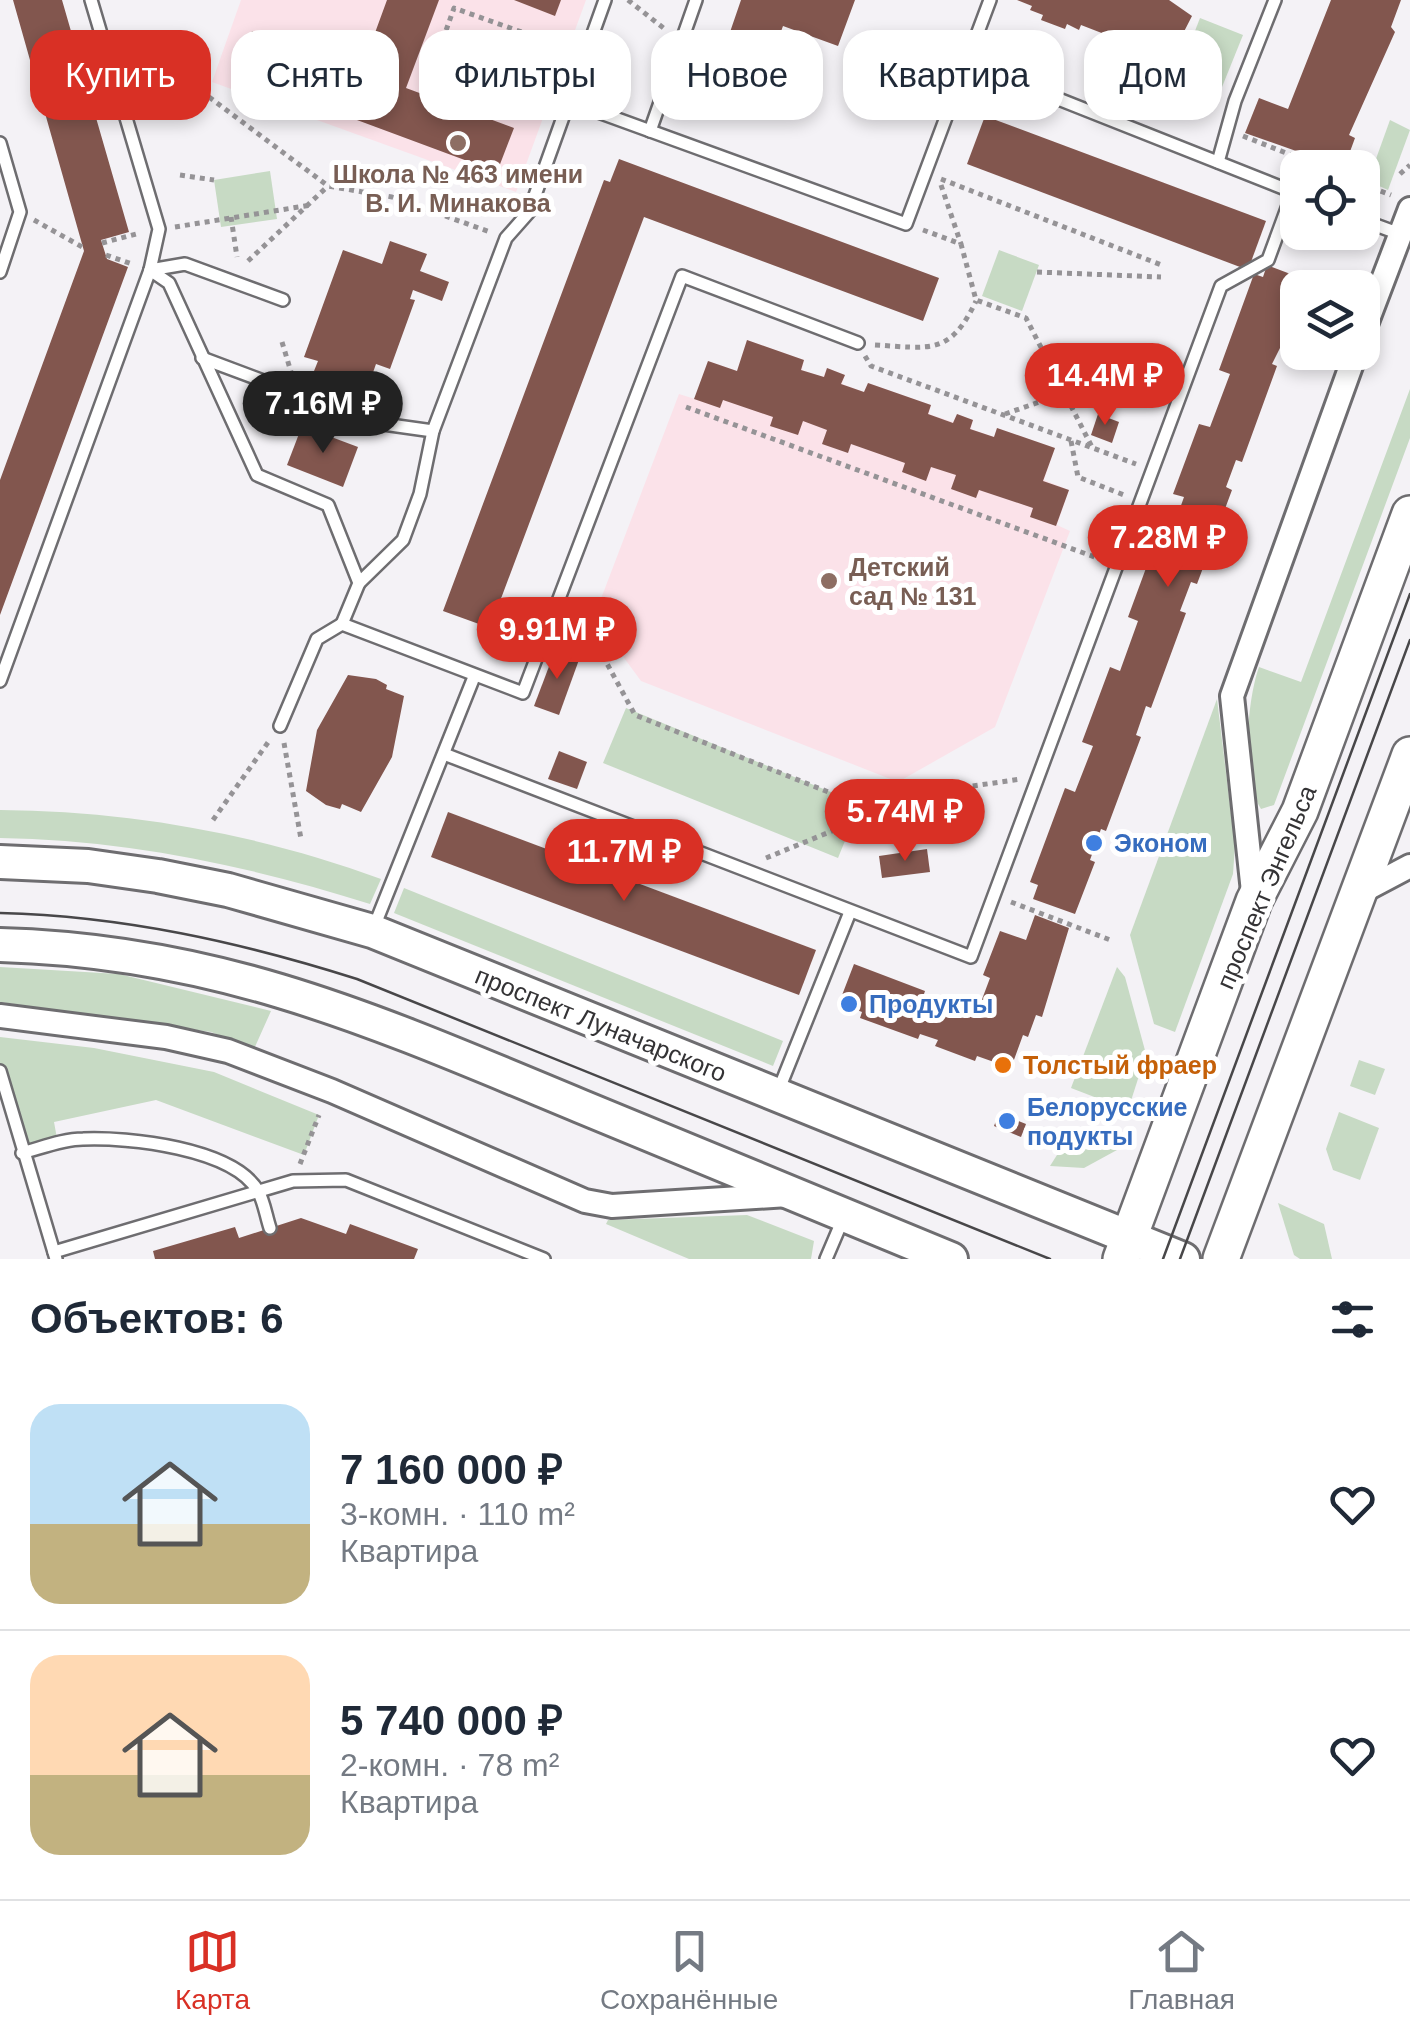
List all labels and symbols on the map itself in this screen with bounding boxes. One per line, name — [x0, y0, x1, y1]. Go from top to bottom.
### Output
marker: Школа № 463 имени В. И. Минакова — [447, 132, 469, 154]
place label: Школа № 463 имени В. И. Минакова — [333, 160, 583, 217]
pin: 14.4M ₽ — [1013, 343, 1197, 428]
pin: 7.16M ₽ — [231, 371, 415, 456]
pin: 7.28M ₽ — [1076, 505, 1260, 590]
place label: Детский сад № 131 — [849, 553, 977, 610]
marker: Детский сад № 131 — [818, 570, 840, 592]
pin: 9.91M ₽ — [465, 597, 649, 682]
pin: 5.74M ₽ — [813, 779, 997, 864]
street label: проспект Энгельса — [1210, 781, 1322, 993]
pin: 11.7M ₽ — [532, 819, 716, 904]
place label: Эконом — [1114, 829, 1208, 857]
marker: Эконом — [1083, 832, 1105, 854]
street label: проспект Луначарского — [471, 961, 731, 1087]
place label: Продукты — [869, 990, 993, 1018]
marker: Продукты — [838, 993, 860, 1015]
place label: Толстый фраер — [1023, 1051, 1217, 1079]
marker: Толстый фраер — [992, 1054, 1014, 1076]
place label: Белорусские подукты — [1027, 1093, 1188, 1150]
marker: Белорусские подукты — [996, 1110, 1018, 1132]

